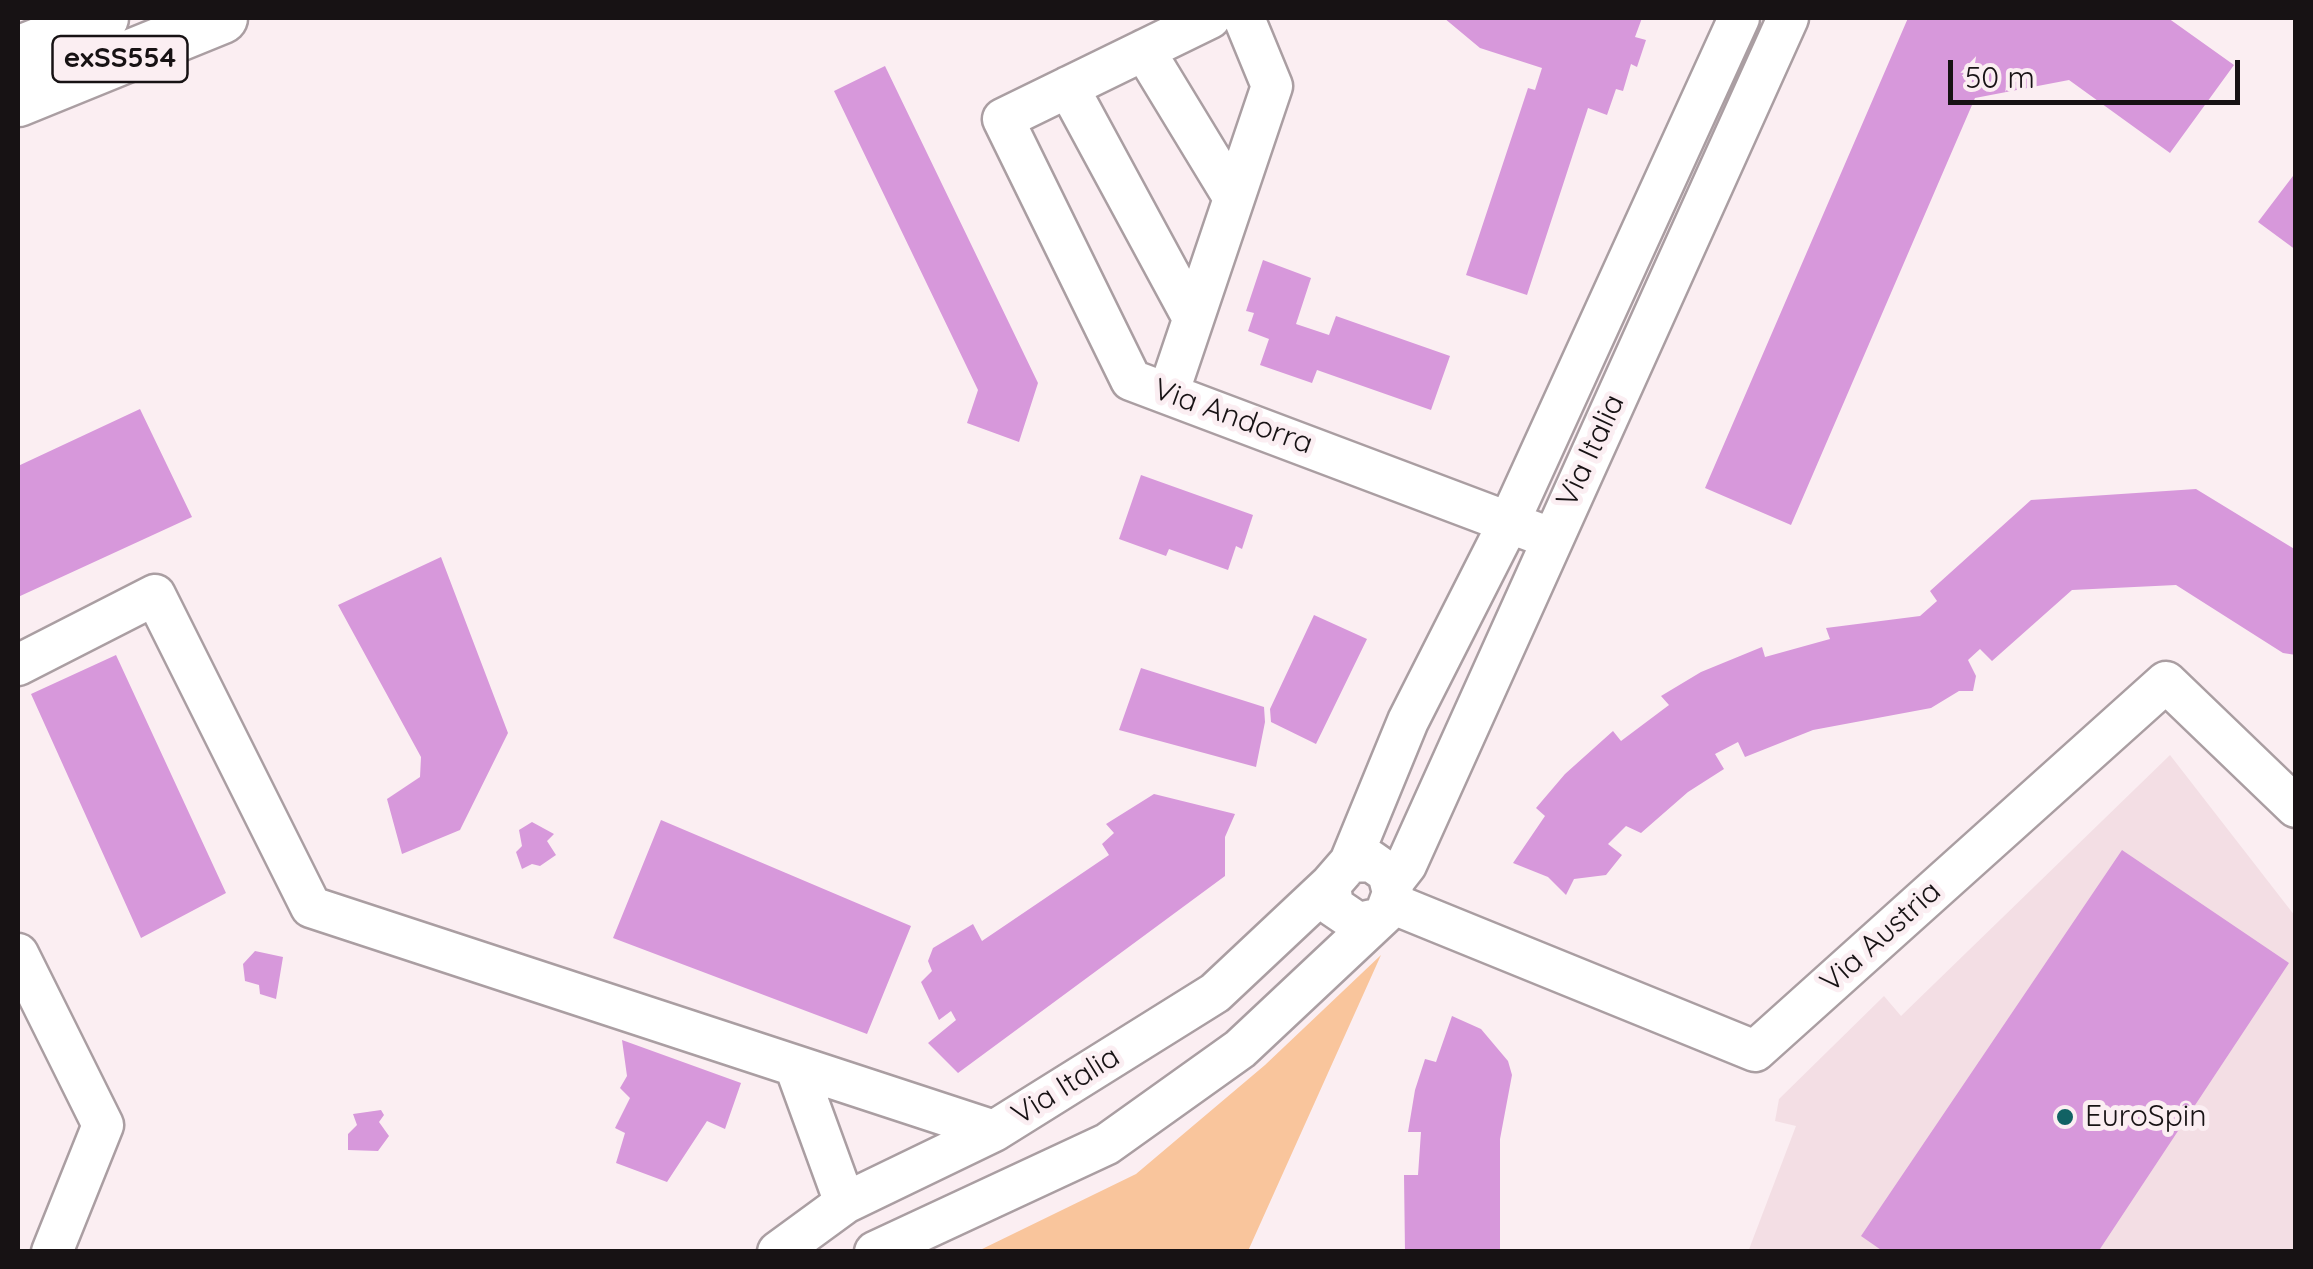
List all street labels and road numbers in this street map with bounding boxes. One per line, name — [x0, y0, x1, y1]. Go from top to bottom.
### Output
road number: exSS554 — [52, 36, 188, 82]
street label: Via Andorra — [1149, 372, 1317, 462]
street label: Via Italia — [1549, 389, 1633, 513]
street label: Via Austria — [1813, 874, 1949, 1000]
street label: Via Italia — [1006, 1039, 1126, 1133]

